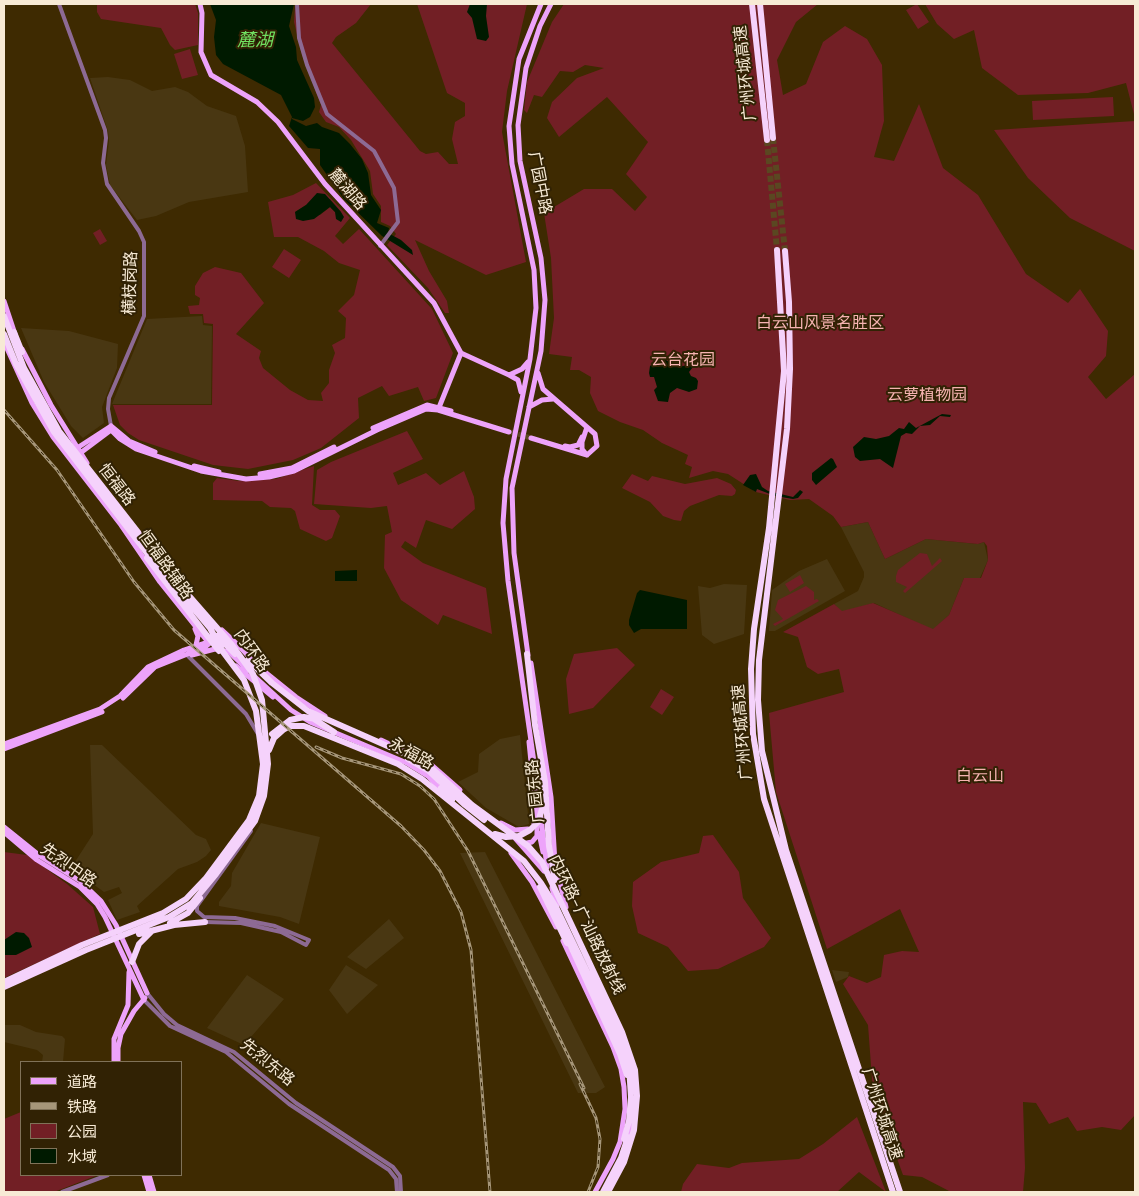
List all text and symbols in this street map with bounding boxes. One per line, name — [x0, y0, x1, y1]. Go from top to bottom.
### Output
street label: 广州环城高速 — [731, 24, 761, 122]
water label: 麓湖 — [237, 30, 273, 52]
street label: 广园中路 — [523, 150, 555, 216]
street label: 麓湖路 — [324, 165, 370, 215]
street label: 横枝岗路 — [120, 251, 142, 315]
park label: 白云山风景名胜区 — [756, 314, 884, 334]
park label: 云台花园 — [651, 351, 715, 371]
park label: 云萝植物园 — [887, 386, 967, 406]
street label: 恒福路 — [94, 460, 138, 510]
street label: 恒福路辅路 — [134, 527, 196, 603]
street label: 内环路 — [229, 626, 273, 676]
street label: 广州环城高速 — [729, 683, 757, 781]
street label: 永福路 — [385, 734, 437, 774]
street label: 广园东路 — [523, 758, 549, 824]
park label: 白云山 — [956, 767, 1004, 787]
street label: 先烈中路 — [36, 840, 100, 892]
street label: 内环路-广汕路放射线 — [544, 852, 628, 998]
street label: 先烈东路 — [236, 1035, 298, 1091]
legend — [20, 1061, 182, 1176]
street label: 广州环城高速 — [857, 1065, 905, 1163]
text: 道路 — [67, 1072, 97, 1092]
text: 铁路 — [67, 1097, 97, 1117]
text: 公园 — [67, 1122, 97, 1142]
text: 水域 — [67, 1147, 97, 1167]

